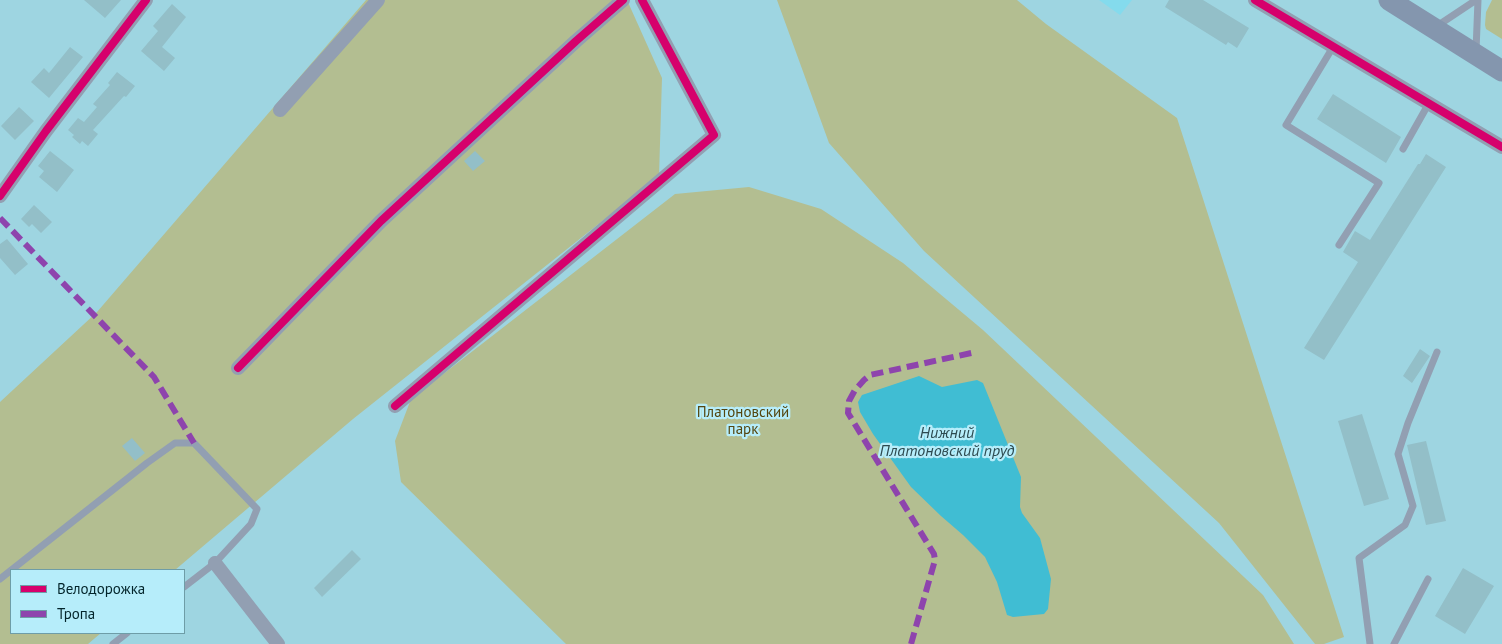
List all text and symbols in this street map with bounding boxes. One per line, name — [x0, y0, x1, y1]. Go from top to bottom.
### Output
park label: Платоновский парк — [697, 404, 789, 439]
water label: Нижний Платоновский пруд — [879, 423, 1015, 461]
legend — [10, 569, 185, 634]
text: Велодорожка — [57, 579, 145, 598]
text: Тропа — [57, 604, 95, 623]

